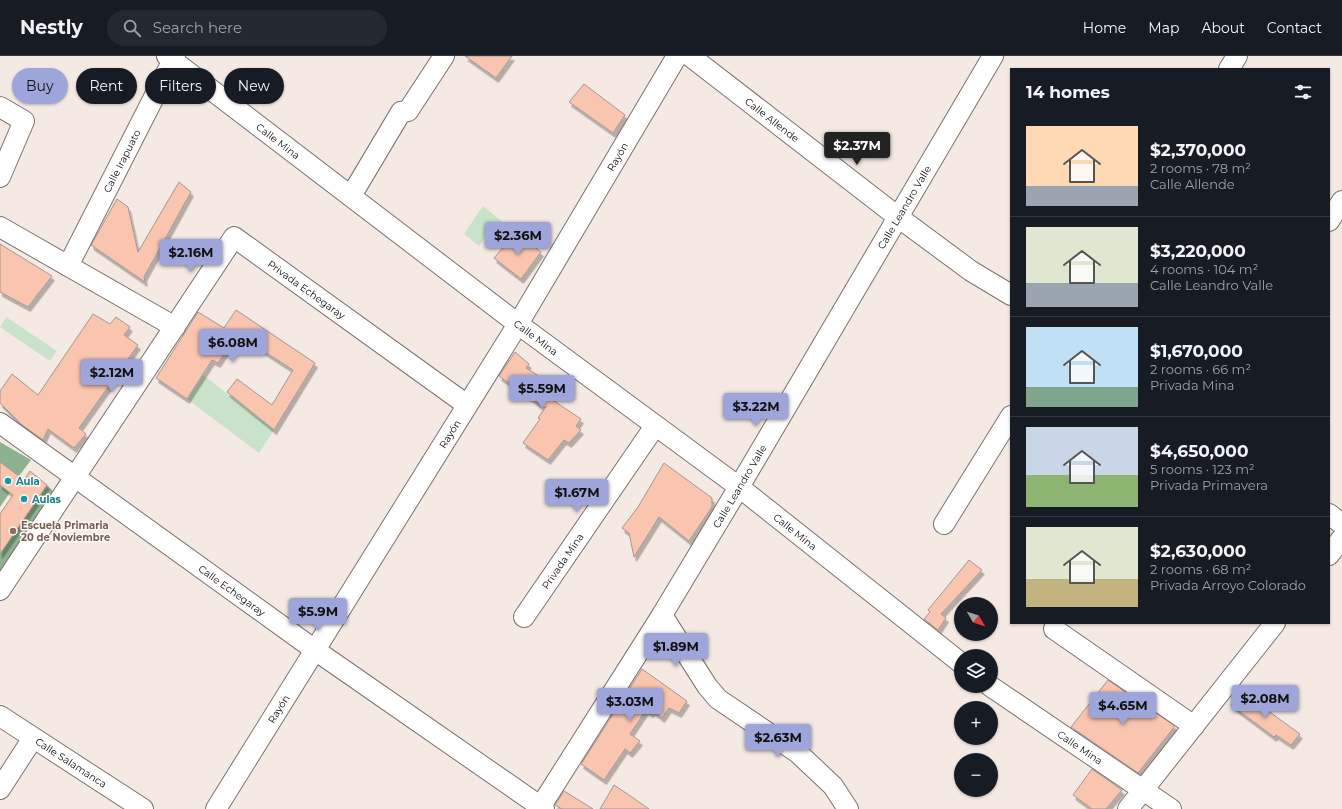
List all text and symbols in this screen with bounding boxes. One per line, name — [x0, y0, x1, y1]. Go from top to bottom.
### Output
search box — [107, 10, 387, 46]
text: Nestly — [20, 16, 83, 39]
icon: search — [121, 17, 143, 39]
text: Search here — [153, 18, 242, 37]
text: Home — [1083, 19, 1126, 37]
text: Map — [1148, 19, 1179, 37]
text: About — [1201, 19, 1245, 37]
text: Contact — [1267, 19, 1322, 37]
chip: Buy — [12, 68, 68, 104]
chip: Rent — [76, 68, 137, 104]
chip: Filters — [145, 68, 216, 104]
chip: New — [224, 68, 284, 104]
icon: filters — [1292, 81, 1314, 103]
text: 14 homes — [1026, 82, 1110, 102]
street label: Calle Allende — [742, 95, 802, 145]
street label: Calle Mina — [253, 120, 303, 162]
street label: Calle Irapuato — [101, 127, 143, 195]
pin: $2.37M — [824, 132, 890, 166]
text: $2.37M — [833, 137, 881, 153]
street label: Rayón — [604, 140, 631, 174]
text: $2,370,000 — [1150, 140, 1246, 160]
icon: home — [1058, 142, 1106, 190]
text: 2 rooms · 78 m² — [1150, 160, 1251, 176]
street label: Calle Leandro Valle — [875, 163, 934, 251]
text: Calle Allende — [1150, 176, 1235, 192]
pin: $2.36M — [485, 222, 551, 256]
text: $2.36M — [494, 227, 542, 243]
pin: $2.16M — [158, 239, 224, 273]
text: $3,220,000 — [1150, 241, 1246, 261]
icon: home — [1058, 243, 1106, 291]
text: $2.16M — [168, 244, 214, 260]
street label: Privada Echegaray — [265, 257, 348, 322]
text: 4 rooms · 104 m² — [1150, 261, 1258, 277]
text: Calle Leandro Valle — [1150, 277, 1273, 293]
street label: Calle Mina — [511, 317, 560, 358]
pin: $6.08M — [200, 329, 266, 363]
text: $6.08M — [208, 334, 258, 350]
text: $1,670,000 — [1150, 341, 1243, 361]
icon: home — [1058, 343, 1106, 391]
pin: $2.12M — [79, 359, 145, 393]
text: 2 rooms · 66 m² — [1150, 361, 1251, 377]
text: $2.12M — [90, 364, 134, 380]
pin: $5.59M — [509, 375, 575, 409]
text: Privada Mina — [1150, 377, 1234, 393]
text: $5.59M — [518, 380, 566, 396]
pin: $3.22M — [723, 393, 789, 427]
text: $3.22M — [732, 398, 780, 414]
street label: Rayón — [436, 417, 464, 451]
text: $4,650,000 — [1150, 441, 1248, 461]
street label: Calle Leandro Valle — [710, 442, 770, 530]
icon: home — [1058, 443, 1106, 491]
text: 5 rooms · 123 m² — [1150, 461, 1255, 477]
place label: Aula — [15, 475, 40, 488]
marker: Aula — [3, 476, 13, 486]
text: Privada Primavera — [1150, 477, 1268, 493]
pin: $1.67M — [544, 479, 610, 513]
text: $1.67M — [554, 484, 600, 500]
place label: Aulas — [31, 493, 62, 506]
marker: Aulas — [19, 494, 29, 504]
street label: Calle Mina — [771, 511, 819, 553]
place label: Escuela Primaria 20 de Noviembre — [21, 519, 110, 544]
marker: Escuela Primaria 20 de Noviembre — [8, 526, 18, 536]
street label: Privada Mina — [539, 531, 587, 592]
text: $2,630,000 — [1150, 541, 1246, 561]
icon: home — [1058, 543, 1106, 591]
text: 2 rooms · 68 m² — [1150, 561, 1251, 577]
street label: Calle Echegaray — [196, 562, 268, 619]
text: Privada Arroyo Colorado — [1150, 577, 1306, 593]
north arrow — [954, 597, 998, 641]
map controls — [954, 597, 998, 797]
pin: $5.9M — [290, 598, 346, 632]
text: $5.9M — [298, 603, 338, 619]
pin: $1.89M — [643, 633, 709, 667]
text: $1.89M — [653, 638, 699, 654]
button: layers — [954, 649, 998, 693]
pin: $2.08M — [1232, 685, 1298, 719]
pin: $3.03M — [597, 688, 663, 722]
text: $2.08M — [1240, 690, 1290, 706]
street label: Rayón — [265, 692, 293, 726]
pin: $4.65M — [1090, 692, 1156, 726]
text: $3.03M — [606, 693, 654, 709]
text: $4.65M — [1098, 697, 1148, 713]
button: + — [954, 701, 998, 745]
pin: $2.63M — [745, 724, 811, 758]
street label: Calle Mina — [1055, 728, 1105, 768]
text: $2.63M — [754, 729, 802, 745]
street label: Calle Salamanca — [33, 735, 109, 791]
button: − — [954, 753, 998, 797]

